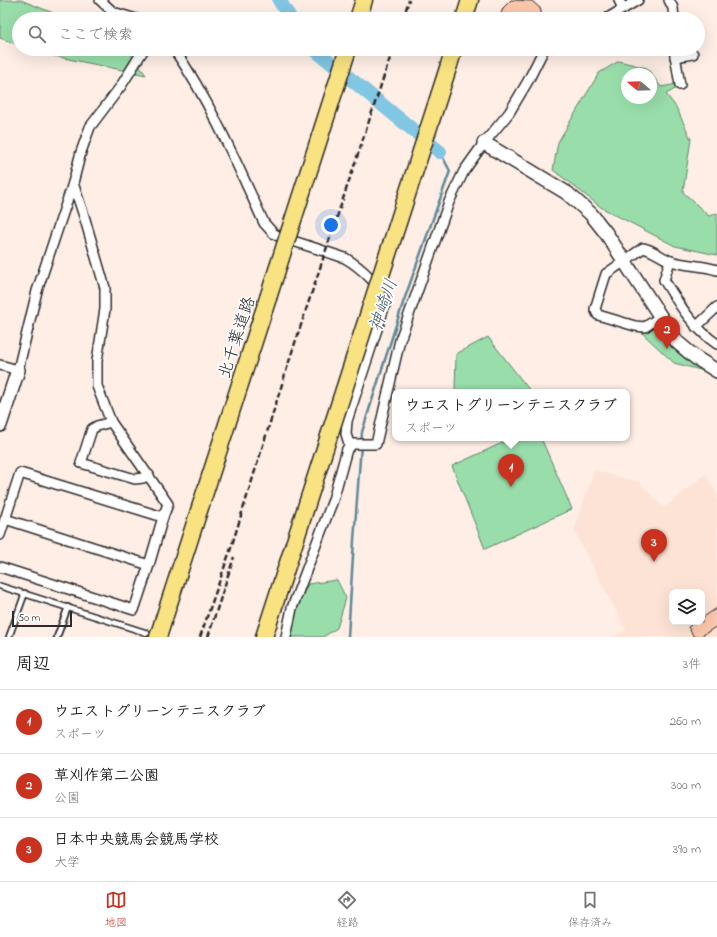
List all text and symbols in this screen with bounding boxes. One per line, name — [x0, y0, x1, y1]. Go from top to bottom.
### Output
search box — [12, 12, 705, 56]
icon: search — [26, 23, 48, 45]
text: ここで検索 — [58, 24, 133, 46]
north arrow — [621, 68, 657, 104]
your location — [321, 215, 341, 235]
water label: 神崎川 — [364, 276, 406, 335]
street label: 北千葉道路 — [212, 293, 262, 382]
pin: 2 — [654, 316, 680, 349]
popup — [392, 389, 630, 441]
text: ウエストグリーンテニスクラブ — [405, 395, 617, 417]
text: スポーツ — [405, 419, 457, 438]
pin: 1 — [498, 454, 524, 487]
pin: 3 — [641, 529, 667, 562]
map controls — [669, 589, 705, 625]
button: layers — [669, 589, 705, 625]
scale bar — [12, 609, 72, 628]
text: 50 m — [18, 610, 40, 626]
text: 周辺 — [16, 652, 50, 677]
text: 3件 — [683, 655, 701, 674]
text: ウエストグリーンテニスクラブ — [54, 701, 266, 723]
text: 1 — [27, 712, 31, 731]
text: 260 m — [670, 712, 701, 731]
text: スポーツ — [54, 725, 106, 744]
text: 草刈作第二公園 — [54, 765, 159, 787]
text: 2 — [26, 776, 32, 795]
text: 300 m — [671, 776, 701, 795]
text: 公園 — [54, 789, 80, 808]
text: 日本中央競馬会競馬学校 — [54, 829, 219, 851]
text: 3 — [26, 840, 32, 859]
text: 390 m — [673, 840, 701, 859]
text: 大学 — [54, 853, 80, 872]
tab: 地図 — [105, 889, 127, 931]
tab: 経路 — [336, 889, 358, 931]
tab: 保存済み — [568, 889, 612, 931]

